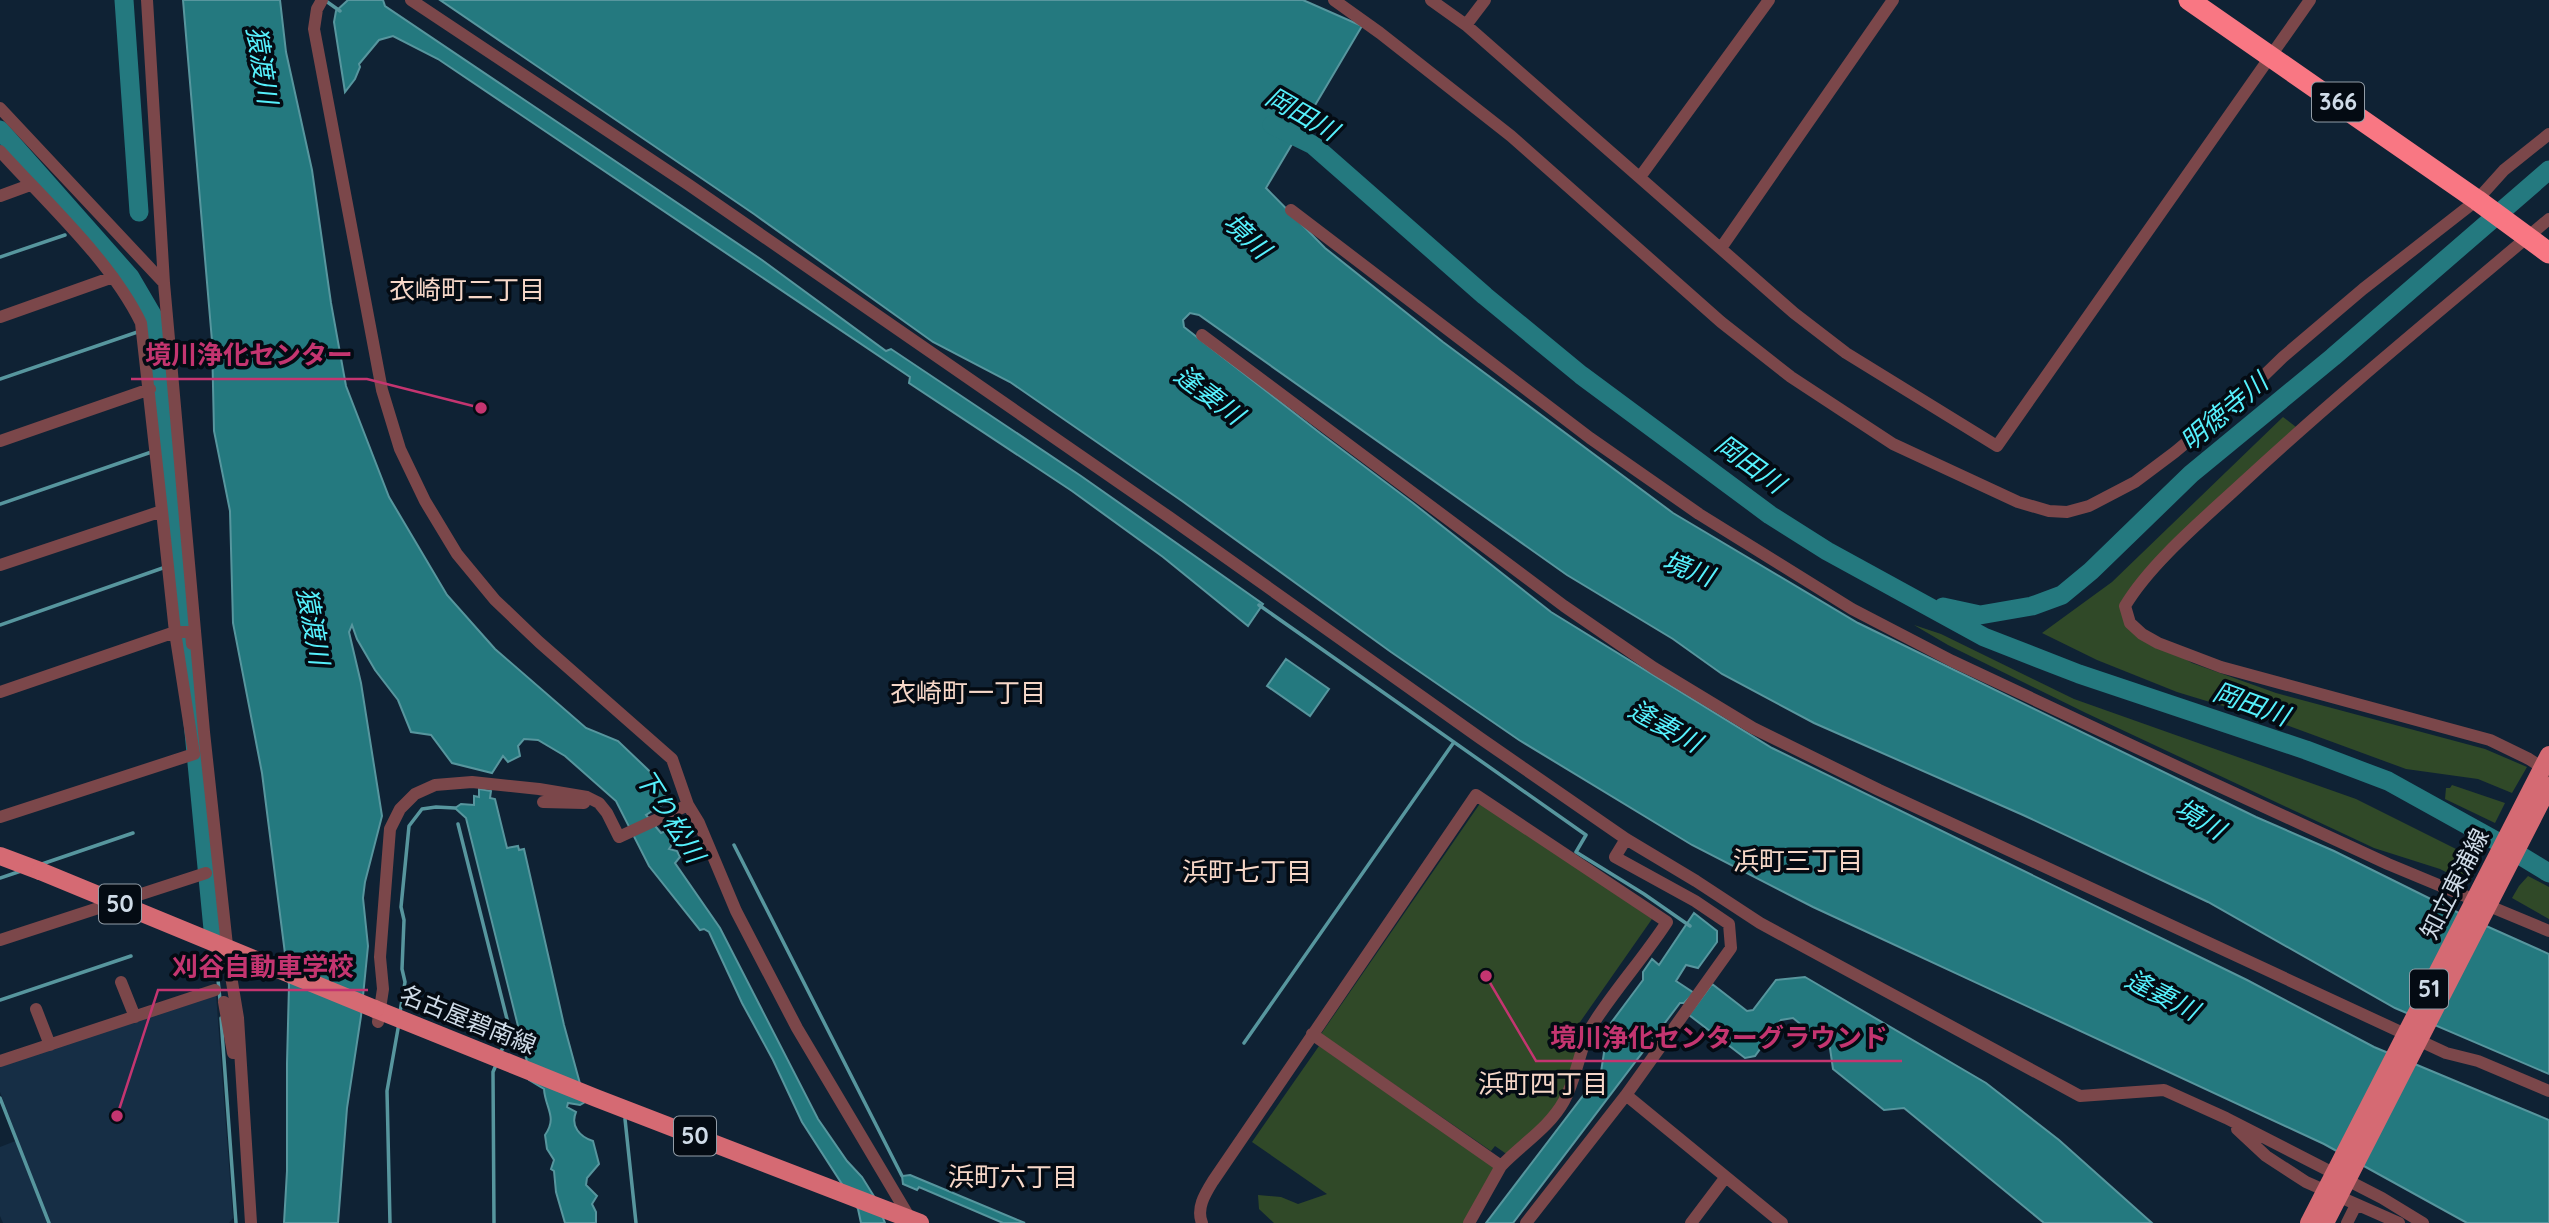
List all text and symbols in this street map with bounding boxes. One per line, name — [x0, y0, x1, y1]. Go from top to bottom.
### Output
water label: 猿渡川 — [240, 24, 285, 109]
water label: 岡田川 — [1260, 80, 1347, 149]
road number: 366 — [2312, 82, 2364, 122]
water label: 境川 — [1217, 206, 1280, 267]
district label: 衣崎町二丁目 — [389, 273, 545, 306]
callout: 境川浄化センター — [131, 332, 367, 379]
text: 境川浄化センター — [145, 338, 353, 371]
water label: 逢妻川 — [1168, 358, 1253, 433]
water label: 明徳寺川 — [2173, 364, 2276, 458]
water label: 岡田川 — [1709, 427, 1794, 502]
water label: 境川 — [1658, 544, 1721, 594]
water label: 猿渡川 — [290, 585, 337, 670]
water label: 岡田川 — [2209, 675, 2296, 733]
district label: 衣崎町一丁目 — [890, 676, 1046, 709]
water label: 逢妻川 — [1623, 692, 1710, 760]
water label: 下り松川 — [629, 763, 714, 871]
water label: 境川 — [2169, 791, 2234, 848]
street label: 知立東浦線 — [2414, 823, 2495, 944]
district label: 浜町三丁目 — [1733, 844, 1863, 877]
district label: 浜町七丁目 — [1182, 855, 1312, 888]
road number: 50 — [99, 884, 141, 923]
callout: 刈谷自動車学校 — [158, 943, 368, 990]
text: 刈谷自動車学校 — [172, 950, 354, 983]
water label: 逢妻川 — [2120, 962, 2207, 1028]
road number: 51 — [2410, 970, 2448, 1008]
street label: 名古屋碧南線 — [396, 978, 541, 1060]
callout: 境川浄化センターグラウンド — [1536, 1014, 1902, 1061]
text: 境川浄化センターグラウンド — [1550, 1021, 1888, 1054]
district label: 浜町四丁目 — [1478, 1067, 1608, 1100]
road number: 50 — [674, 1116, 716, 1156]
district label: 浜町六丁目 — [948, 1160, 1078, 1193]

